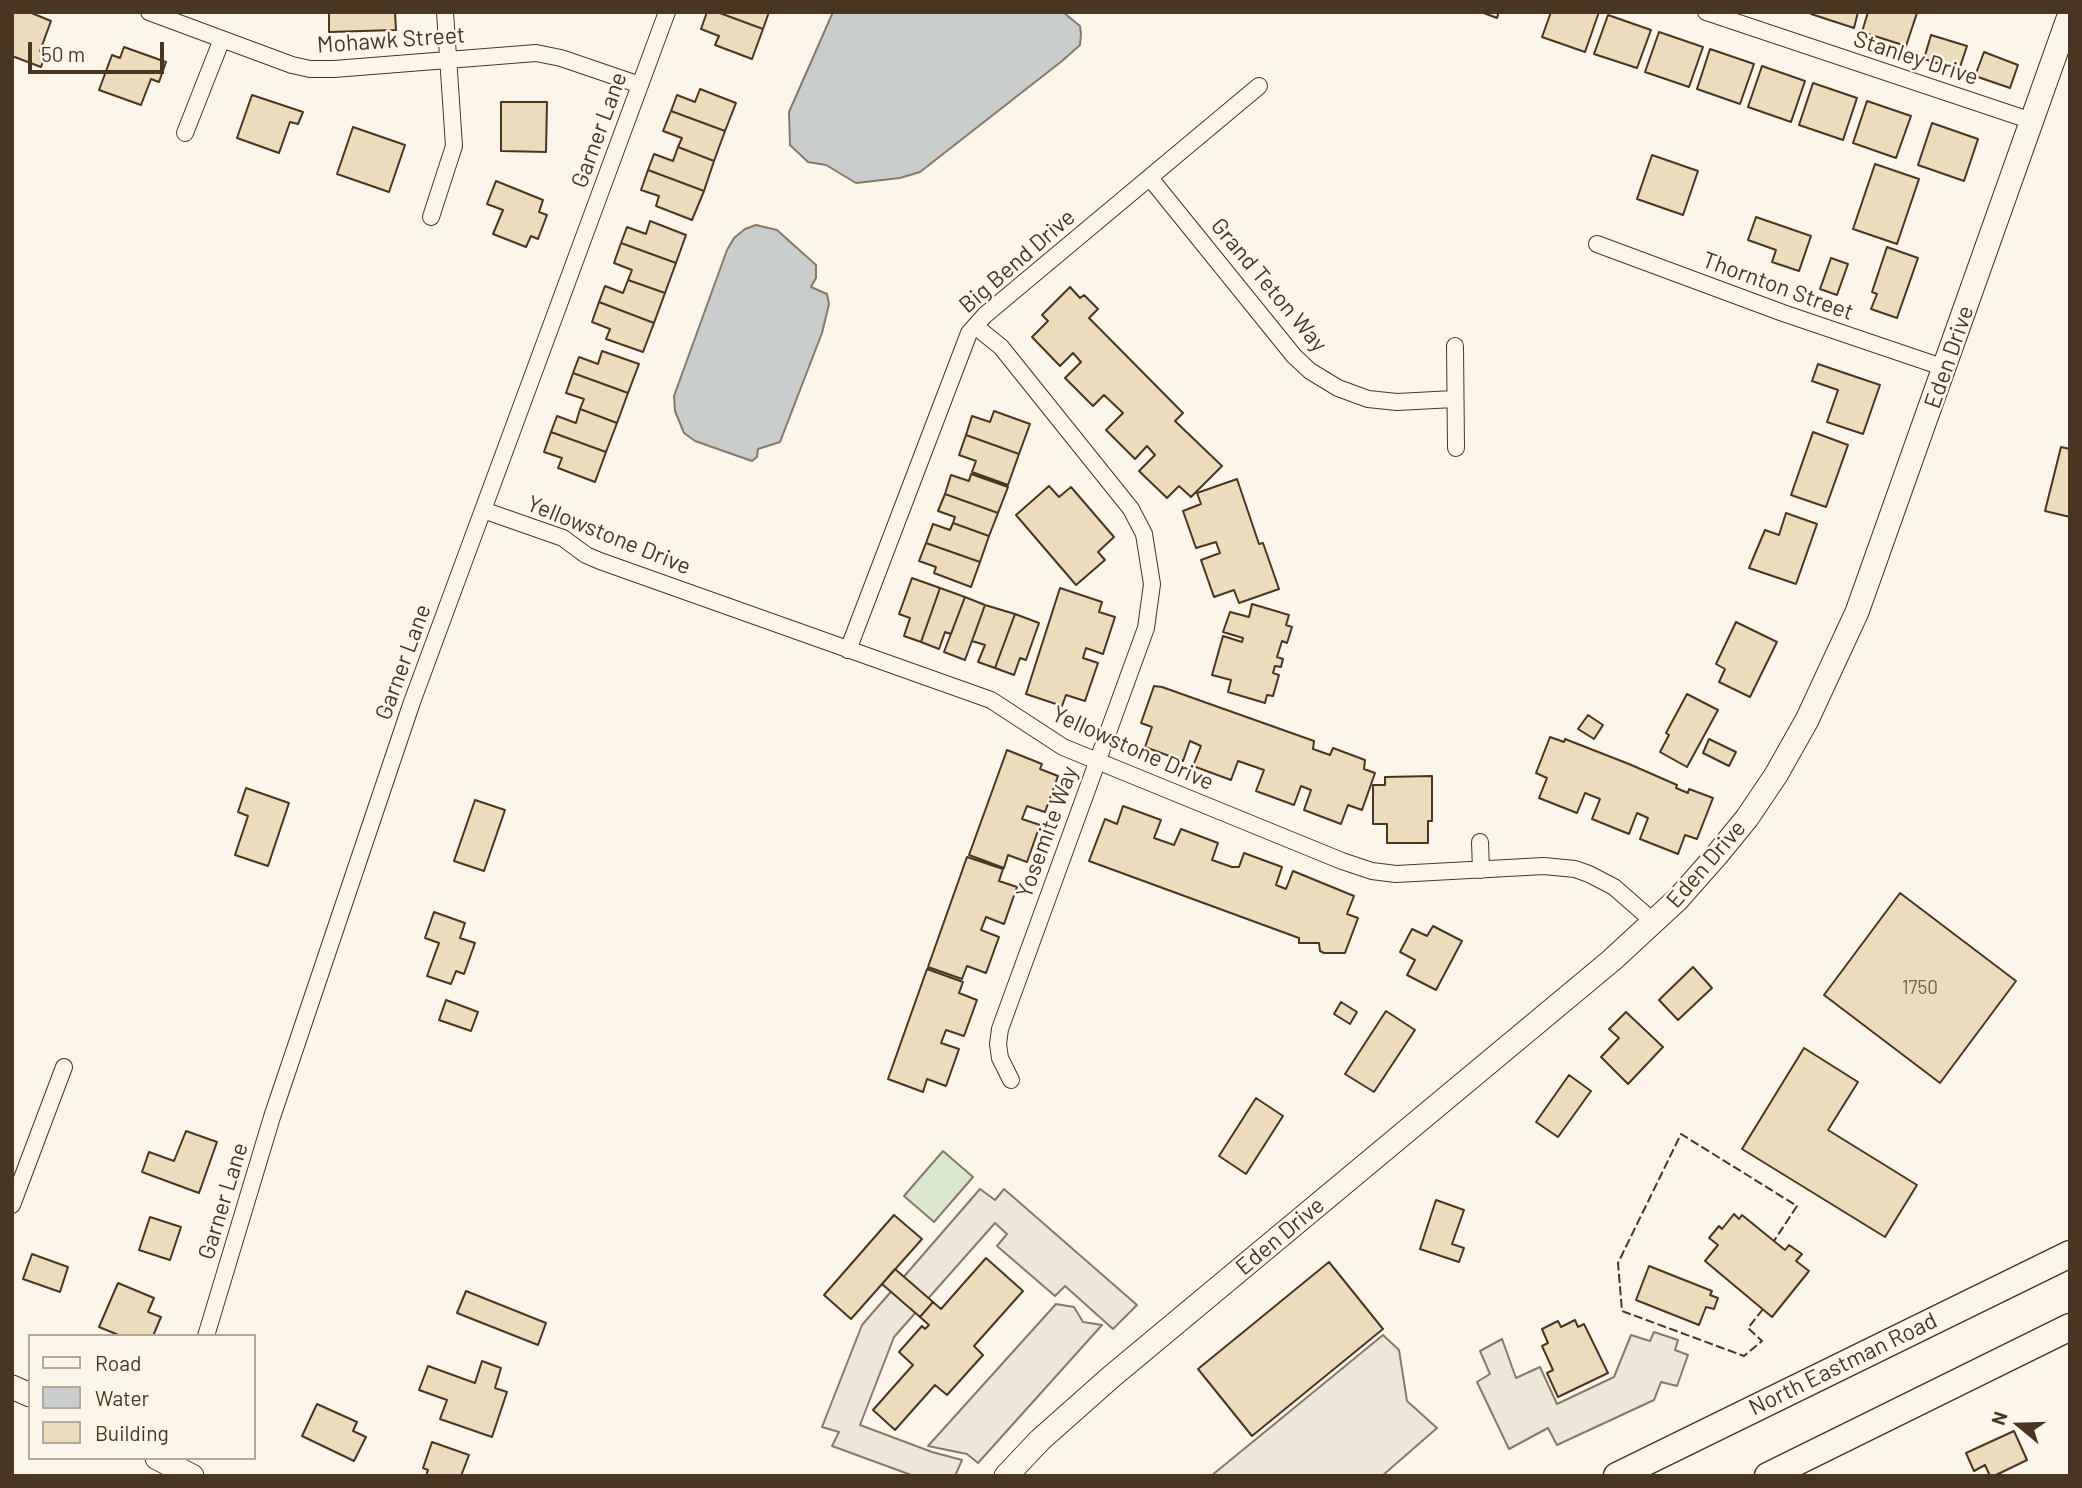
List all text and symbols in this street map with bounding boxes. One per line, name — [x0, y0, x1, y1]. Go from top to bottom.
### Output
street label: Mohawk Street — [316, 21, 466, 59]
street label: Stanley Drive — [1850, 25, 1982, 91]
scale bar — [32, 28, 168, 72]
text: 50 m — [41, 41, 85, 66]
street label: Garner Lane — [565, 69, 633, 191]
street label: Big Bend Drive — [953, 203, 1081, 319]
street label: Grand Teton Way — [1205, 213, 1333, 357]
street label: Thornton Street — [1699, 246, 1857, 326]
street label: Eden Drive — [1919, 302, 1979, 412]
street label: Yellowstone Drive — [523, 490, 695, 580]
street label: Garner Lane — [369, 601, 437, 723]
street label: Yellowstone Drive — [1048, 700, 1218, 796]
street label: Yosemite Way — [1010, 762, 1084, 902]
street label: Eden Drive — [1660, 815, 1752, 913]
house number: 1750 — [1902, 977, 1938, 999]
street label: Garner Lane — [192, 1139, 254, 1263]
street label: Eden Drive — [1230, 1191, 1330, 1281]
street label: North Eastman Road — [1744, 1306, 1942, 1422]
legend — [28, 1334, 256, 1460]
text: Road — [95, 1350, 141, 1375]
text: Water — [95, 1385, 149, 1410]
north arrow — [1984, 1390, 2054, 1460]
text: N — [1986, 1408, 2012, 1428]
text: Building — [95, 1420, 169, 1445]

